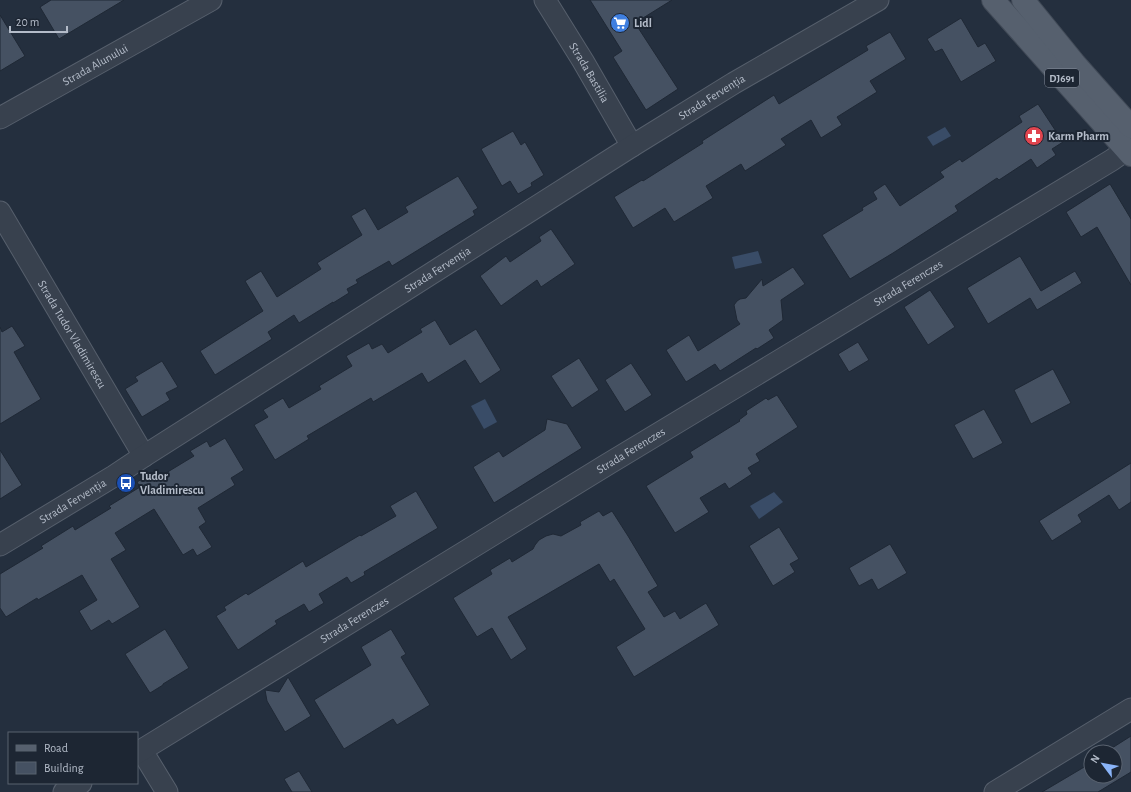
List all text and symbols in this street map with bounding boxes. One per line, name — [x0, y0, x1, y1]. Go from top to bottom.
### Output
scale bar — [10, 8, 67, 34]
supermarket icon: Lidl — [609, 12, 631, 34]
text: 20 m — [16, 16, 39, 28]
place label: Lidl — [634, 17, 652, 29]
street label: Strada Bastilia — [567, 40, 612, 105]
street label: Strada Alunului — [60, 42, 130, 88]
road number: DJ691 — [1045, 69, 1079, 87]
street label: Strada Fervenția — [676, 72, 747, 122]
pharmacy icon: Karm Pharm — [1023, 125, 1045, 147]
place label: Karm Pharm — [1048, 130, 1109, 142]
street label: Strada Fervenția — [402, 244, 473, 295]
street label: Strada Ferenczes — [872, 258, 945, 308]
street label: Strada Tudor Vladimirescu — [36, 278, 109, 390]
street label: Strada Ferenczes — [594, 425, 667, 476]
place label: Tudor Vladimirescu — [140, 470, 204, 496]
bus stop icon: Tudor Vladimirescu — [115, 472, 137, 494]
street label: Strada Fervenția — [37, 476, 109, 526]
street label: Strada Ferenczes — [318, 594, 391, 645]
legend — [8, 732, 138, 784]
text: Road — [44, 742, 68, 754]
north arrow — [1083, 744, 1123, 784]
text: N — [1088, 753, 1102, 765]
text: Building — [44, 762, 84, 774]

